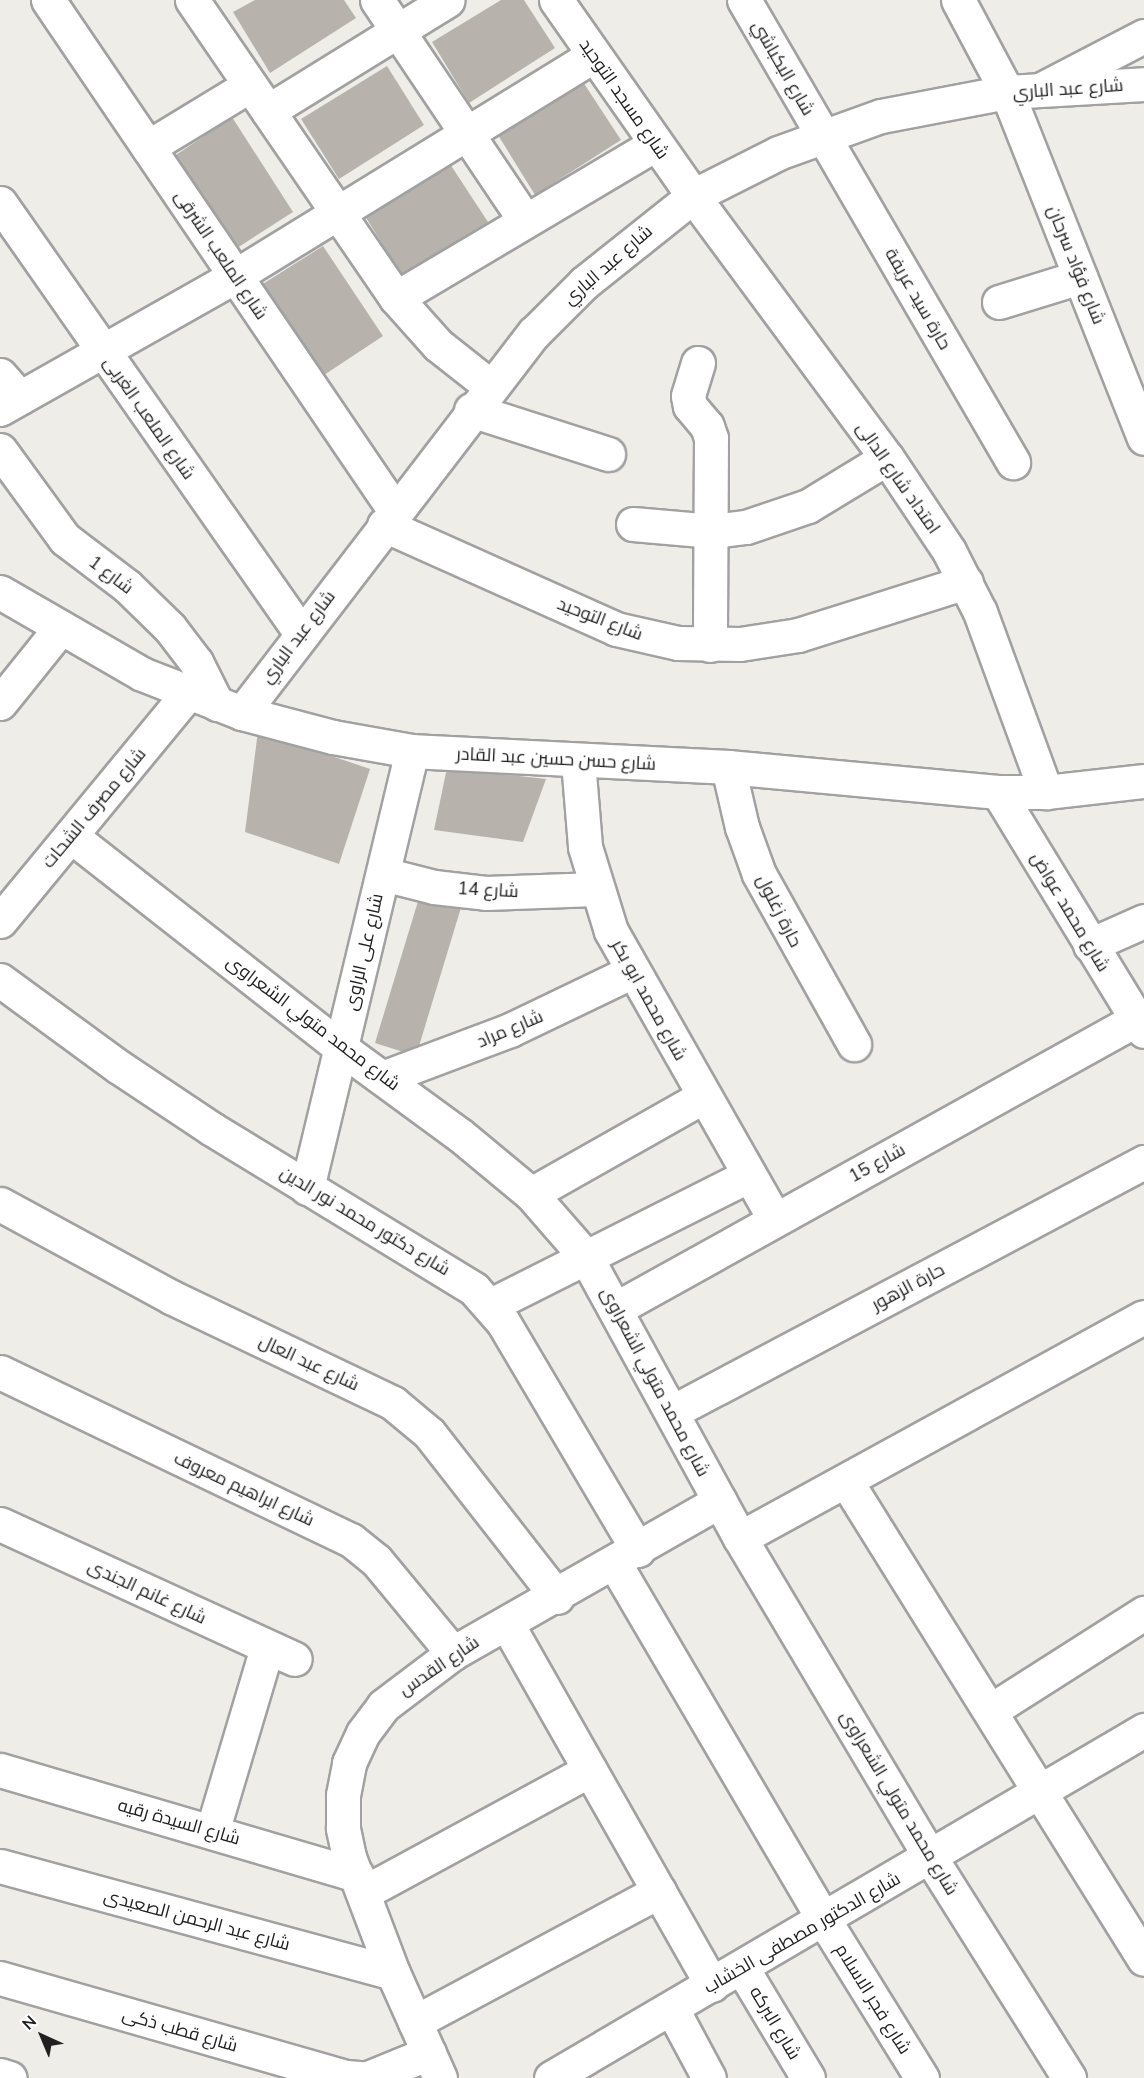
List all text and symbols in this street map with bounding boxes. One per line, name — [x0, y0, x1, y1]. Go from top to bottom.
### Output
street label: شارع البكباشي — [747, 17, 819, 119]
street label: شارع مسجد التوحيد — [574, 35, 674, 163]
street label: شارع عبد الباري — [1012, 74, 1124, 104]
street label: شارع الملعب الشرقى — [170, 186, 272, 324]
street label: شارع فؤاد سرحان — [1042, 202, 1110, 328]
street label: شارع عبد الباري — [559, 220, 657, 310]
street label: حارة سيد عريفة — [880, 244, 956, 354]
street label: شارع الملعب الغربى — [99, 352, 199, 484]
street label: امتداد شارع الدالى — [851, 418, 945, 538]
street label: شارع 1 — [84, 551, 138, 599]
street label: شارع عبد الباري — [256, 586, 340, 688]
street label: شارع التوحيد — [554, 593, 646, 645]
street label: شارع حسن حسين عبد القادر — [456, 743, 656, 775]
street label: شارع مصرف الشحات — [37, 744, 151, 872]
street label: شارع محمد عواض — [1026, 848, 1114, 976]
street label: حارة زغلول — [752, 871, 806, 951]
street label: شارع 14 — [457, 878, 519, 902]
street label: شارع على الراوى — [340, 891, 388, 1013]
street label: شارع محمد ابو بكر — [607, 936, 691, 1064]
street label: شارع محمد متولي الشعراوى — [222, 951, 404, 1095]
street label: شارع مراد — [474, 1005, 546, 1053]
street label: شارع 15 — [845, 1139, 909, 1187]
street label: شارع دكتور محمد نور الدين — [276, 1162, 454, 1280]
street label: حارة الزهور — [868, 1259, 948, 1315]
street label: شارع محمد متولي الشعراوى — [596, 1284, 714, 1480]
street label: شارع عبد العال — [255, 1330, 363, 1396]
street label: شارع ابراهيم معروف — [170, 1447, 318, 1531]
street label: شارع غانم الجندى — [84, 1555, 210, 1629]
street label: شارع القدس — [395, 1631, 483, 1701]
street label: شارع محمد متولي الشعراوى — [835, 1707, 963, 1899]
street label: شارع السيدة رقيه — [115, 1794, 243, 1850]
street label: شارع الدكتور مصطفى الخشاب — [700, 1868, 904, 1998]
street label: شارع عبد الرحمن الصعيدى — [102, 1885, 292, 1955]
street label: شارع فجر الاسلام — [830, 1940, 916, 2058]
street label: شارع البركه — [745, 1982, 805, 2064]
street label: شارع قطب ذكى — [120, 2003, 240, 2057]
north arrow — [12, 2006, 72, 2066]
text: N — [18, 2011, 41, 2035]

